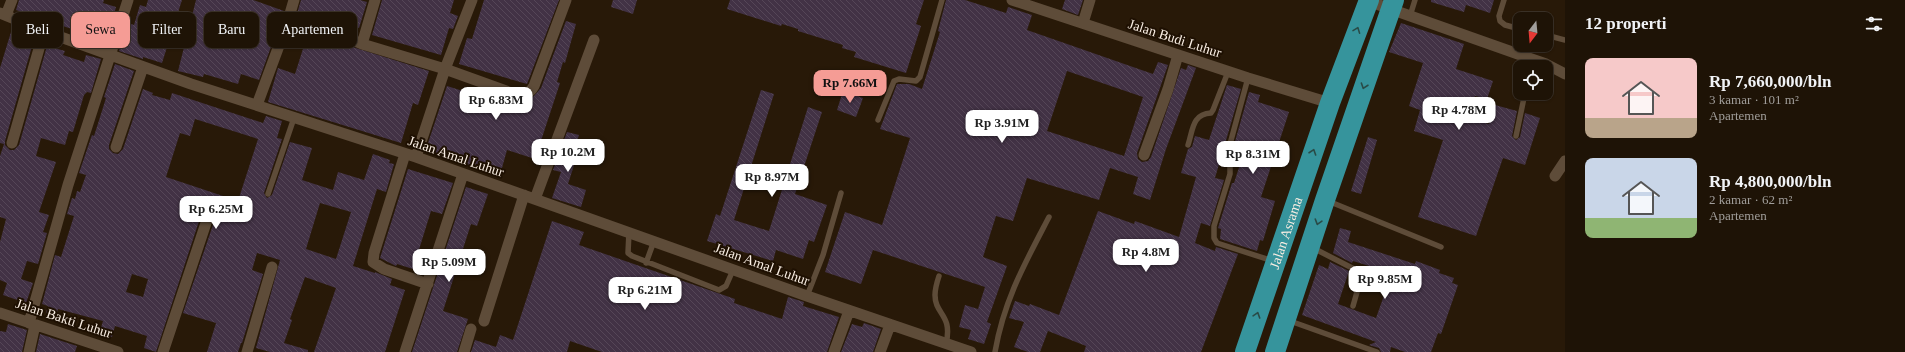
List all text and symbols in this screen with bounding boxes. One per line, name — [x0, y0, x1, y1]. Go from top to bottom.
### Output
chip: Beli — [12, 12, 63, 48]
chip: Sewa — [71, 12, 130, 48]
chip: Filter — [138, 12, 196, 48]
chip: Baru — [204, 12, 259, 48]
chip: Apartemen — [267, 12, 357, 48]
north arrow — [1513, 12, 1553, 52]
map controls — [1513, 12, 1553, 100]
icon: filters — [1863, 13, 1885, 35]
text: 12 properti — [1585, 14, 1666, 33]
street label: Jalan Budi Luhur — [1126, 16, 1224, 61]
one-way arrow — [1353, 27, 1361, 34]
button: locate — [1513, 60, 1553, 100]
pin: Rp 7.66M — [809, 70, 891, 104]
text: Rp 7,660,000/bln — [1709, 72, 1831, 91]
icon: home — [1617, 74, 1665, 122]
text: Rp 7.66M — [823, 75, 877, 90]
one-way arrow — [1361, 82, 1369, 89]
pin: Rp 6.83M — [455, 87, 537, 121]
text: Rp 6.83M — [469, 92, 523, 107]
text: 3 kamar · 101 m² — [1709, 92, 1799, 107]
pin: Rp 4.78M — [1418, 97, 1500, 131]
text: Rp 4.78M — [1432, 102, 1486, 117]
text: Apartemen — [1709, 108, 1767, 123]
pin: Rp 3.91M — [961, 110, 1043, 144]
text: Rp 3.91M — [975, 115, 1029, 130]
street label: Jalan Amal Luhur — [406, 133, 506, 180]
pin: Rp 10.2M — [527, 139, 609, 173]
pin: Rp 8.31M — [1212, 141, 1294, 175]
text: Rp 10.2M — [541, 144, 595, 159]
text: Rp 8.31M — [1226, 146, 1280, 161]
one-way arrow — [1308, 149, 1317, 156]
pin: Rp 8.97M — [731, 164, 813, 198]
text: Rp 8.97M — [745, 169, 799, 184]
text: Rp 4,800,000/bln — [1709, 172, 1831, 191]
icon: home — [1617, 174, 1665, 222]
text: 2 kamar · 62 m² — [1709, 192, 1792, 207]
street label: Jalan Asrama — [1267, 194, 1306, 271]
pin: Rp 6.25M — [175, 196, 257, 230]
text: Rp 6.25M — [189, 201, 243, 216]
text: Apartemen — [1709, 208, 1767, 223]
one-way arrow — [1314, 219, 1323, 226]
pin: Rp 4.8M — [1109, 239, 1183, 273]
street label: Jalan Amal Luhur — [712, 240, 812, 289]
text: Rp 4.8M — [1122, 244, 1170, 259]
pin: Rp 5.09M — [408, 249, 490, 283]
text: Rp 5.09M — [422, 254, 476, 269]
pin: Rp 9.85M — [1344, 266, 1426, 300]
text: Rp 9.85M — [1358, 271, 1412, 286]
pin: Rp 6.21M — [604, 277, 686, 311]
text: Rp 6.21M — [618, 282, 672, 297]
street label: Jalan Bakti Luhur — [14, 296, 114, 341]
one-way arrow — [1253, 312, 1261, 319]

